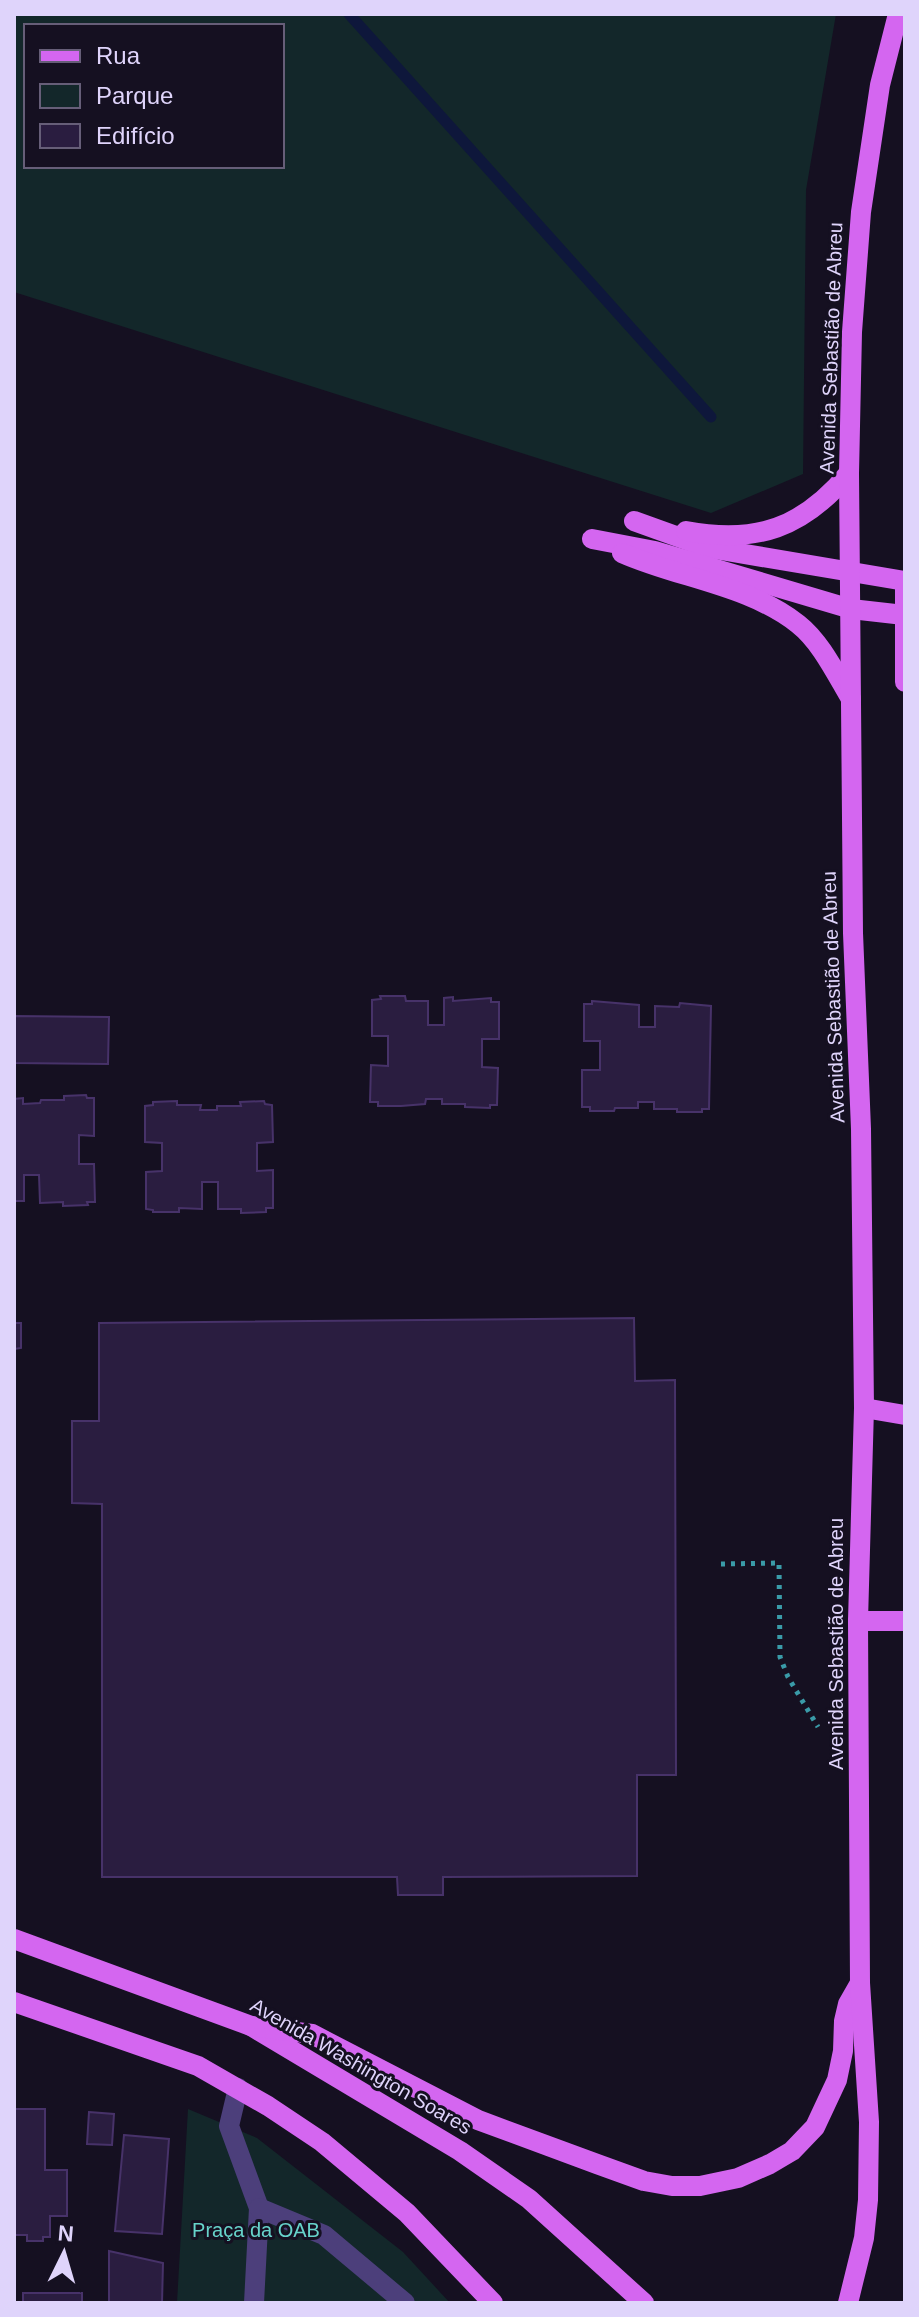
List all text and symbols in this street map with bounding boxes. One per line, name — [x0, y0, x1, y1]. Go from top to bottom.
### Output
legend — [24, 24, 284, 168]
text: Rua — [96, 42, 141, 69]
text: Parque — [96, 82, 173, 109]
text: Edifício — [96, 122, 175, 149]
street label: Avenida Sebastião de Abreu — [816, 222, 846, 474]
street label: Avenida Sebastião de Abreu — [818, 871, 848, 1123]
street label: Avenida Sebastião de Abreu — [825, 1518, 847, 1770]
street label: Avenida Washington Soares — [247, 1994, 475, 2138]
north arrow — [24, 2213, 104, 2293]
park label: Praça da OAB — [192, 2219, 320, 2241]
text: N — [57, 2220, 75, 2247]

